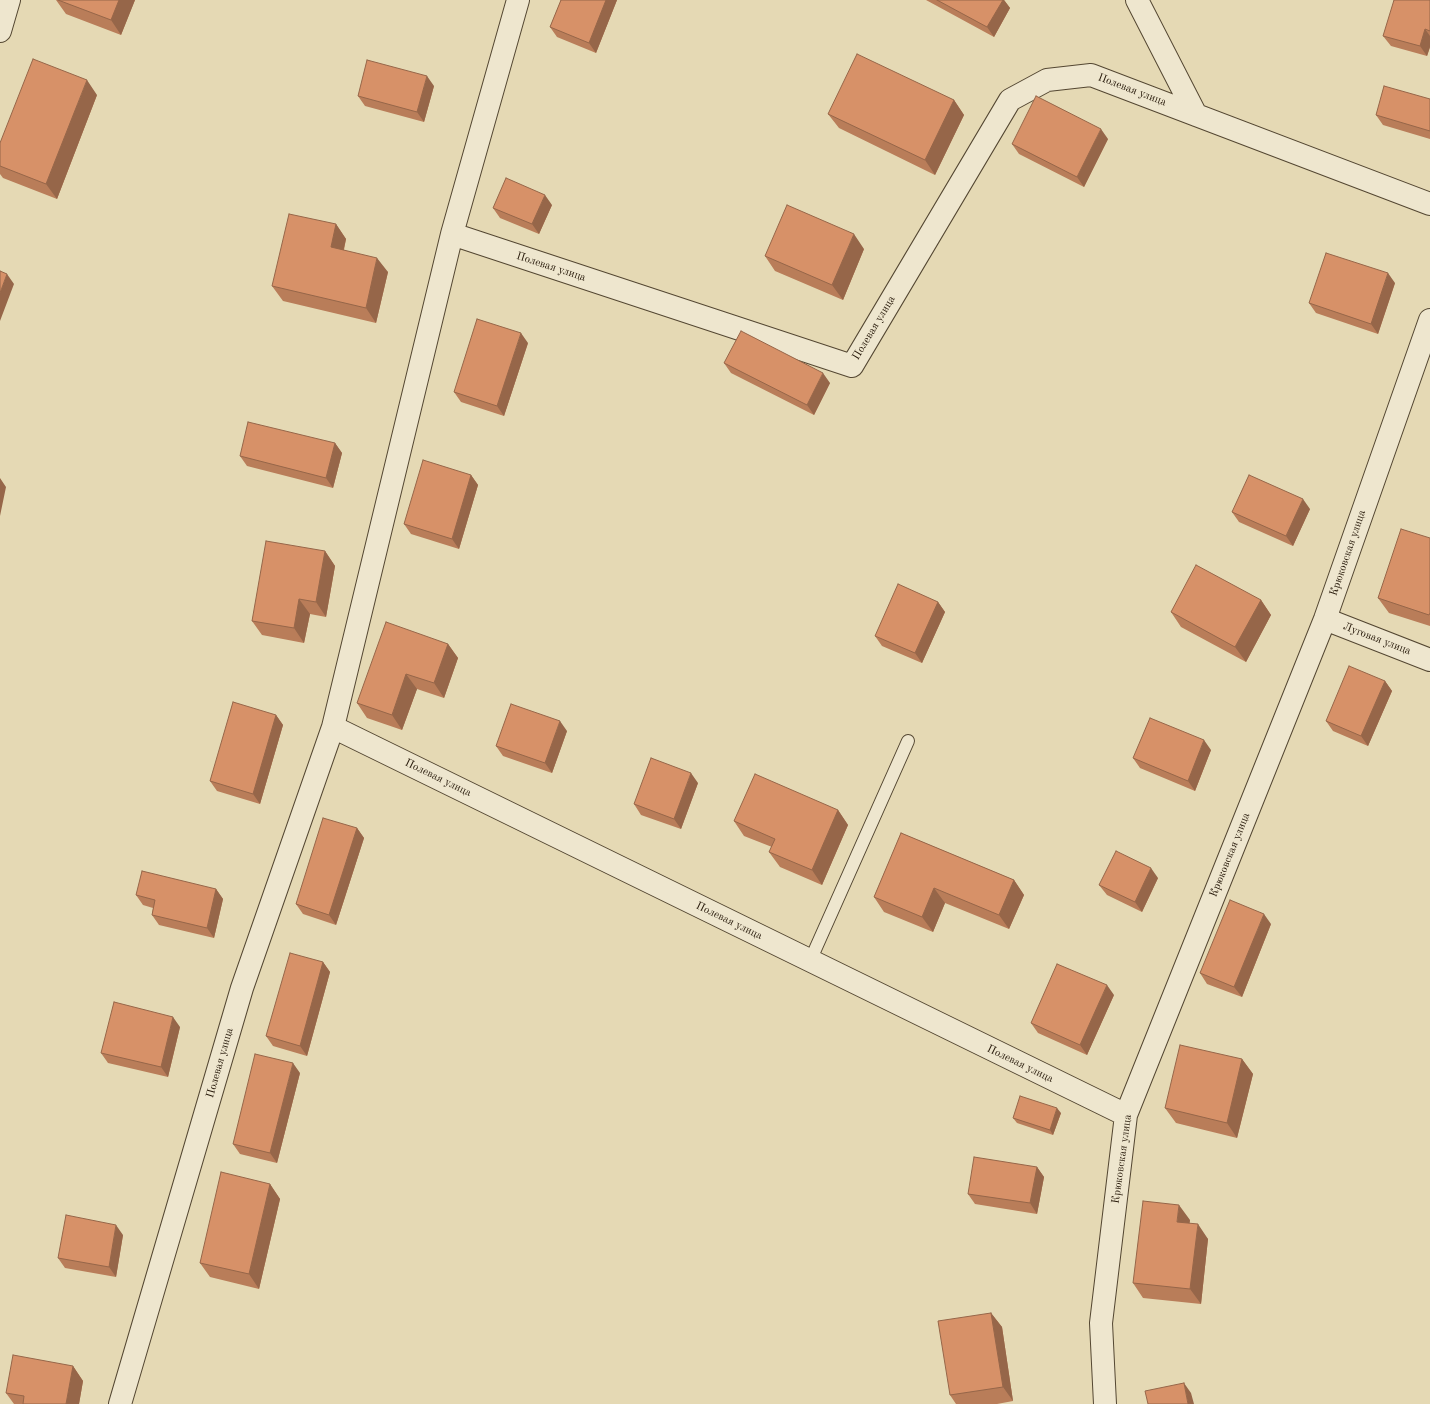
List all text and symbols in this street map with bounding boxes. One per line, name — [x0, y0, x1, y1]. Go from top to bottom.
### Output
street label: Полевая улица — [1096, 71, 1168, 109]
street label: Полевая улица — [515, 250, 587, 284]
street label: Полевая улица — [850, 294, 898, 362]
street label: Крюковская улица — [1327, 508, 1369, 598]
street label: Луговая улица — [1341, 620, 1413, 658]
street label: Полевая улица — [403, 756, 473, 800]
street label: Крюковская улица — [1207, 811, 1253, 899]
street label: Полевая улица — [694, 899, 764, 943]
street label: Полевая улица — [204, 1026, 236, 1100]
street label: Полевая улица — [985, 1042, 1055, 1086]
street label: Крюковская улица — [1109, 1114, 1135, 1204]

